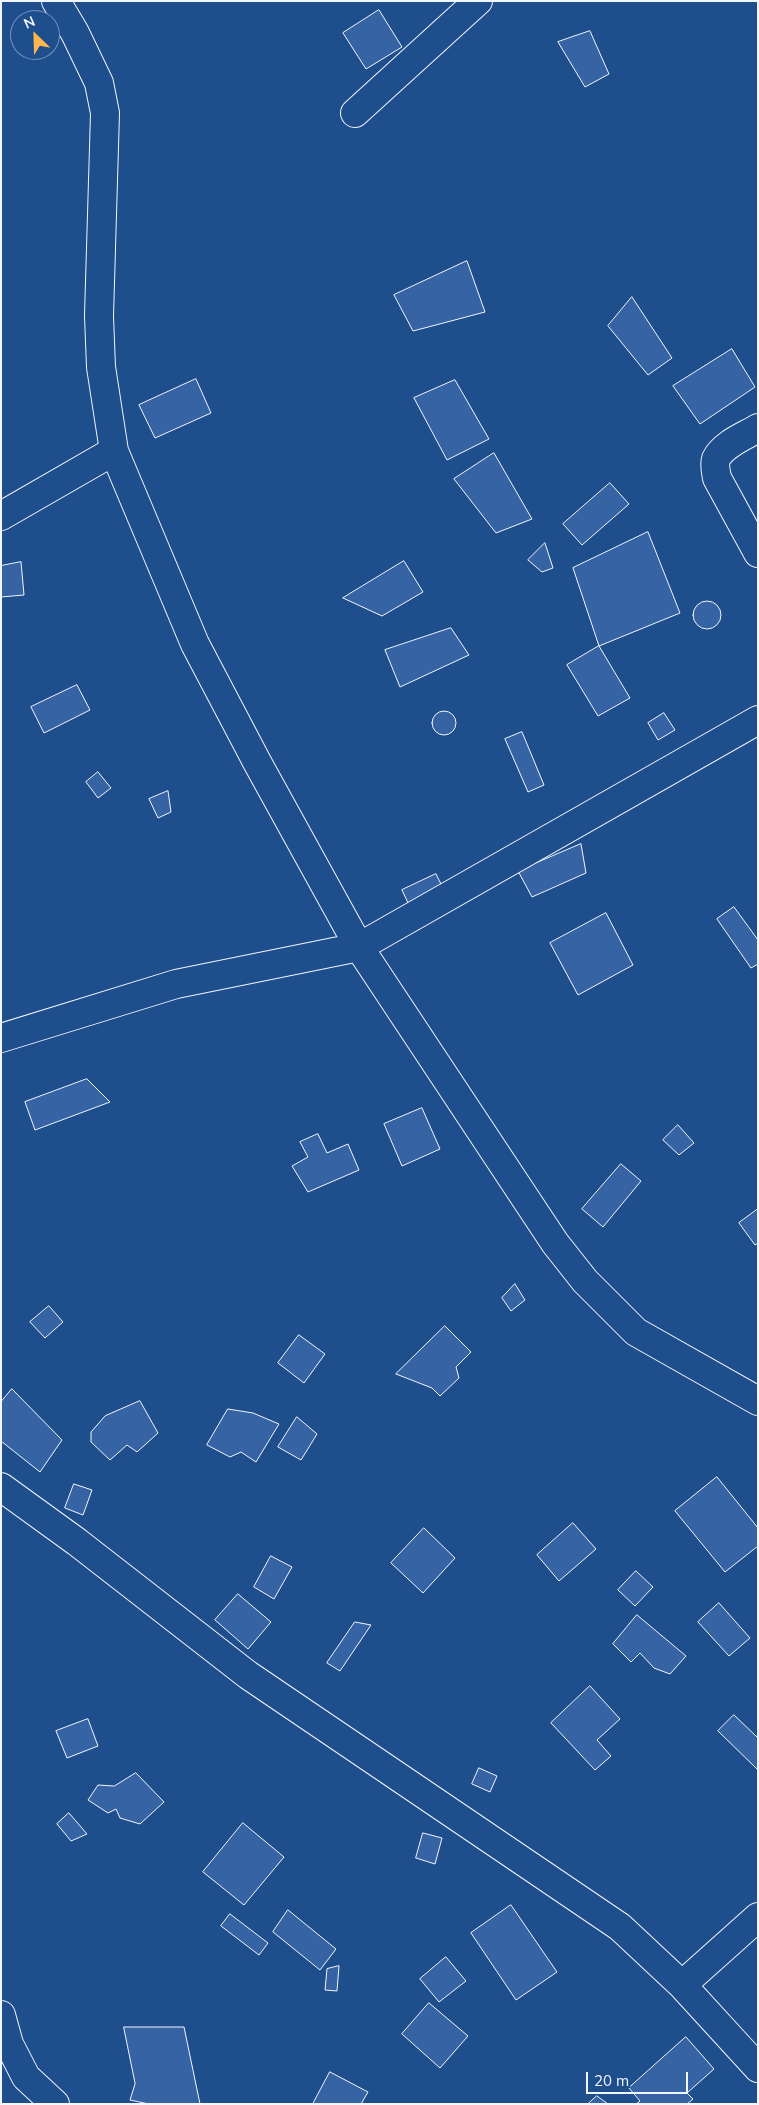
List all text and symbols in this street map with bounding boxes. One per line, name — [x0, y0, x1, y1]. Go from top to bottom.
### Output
north arrow — [10, 10, 60, 60]
text: N — [21, 12, 38, 33]
scale bar — [589, 2062, 692, 2094]
text: 20 m — [594, 2071, 629, 2090]

